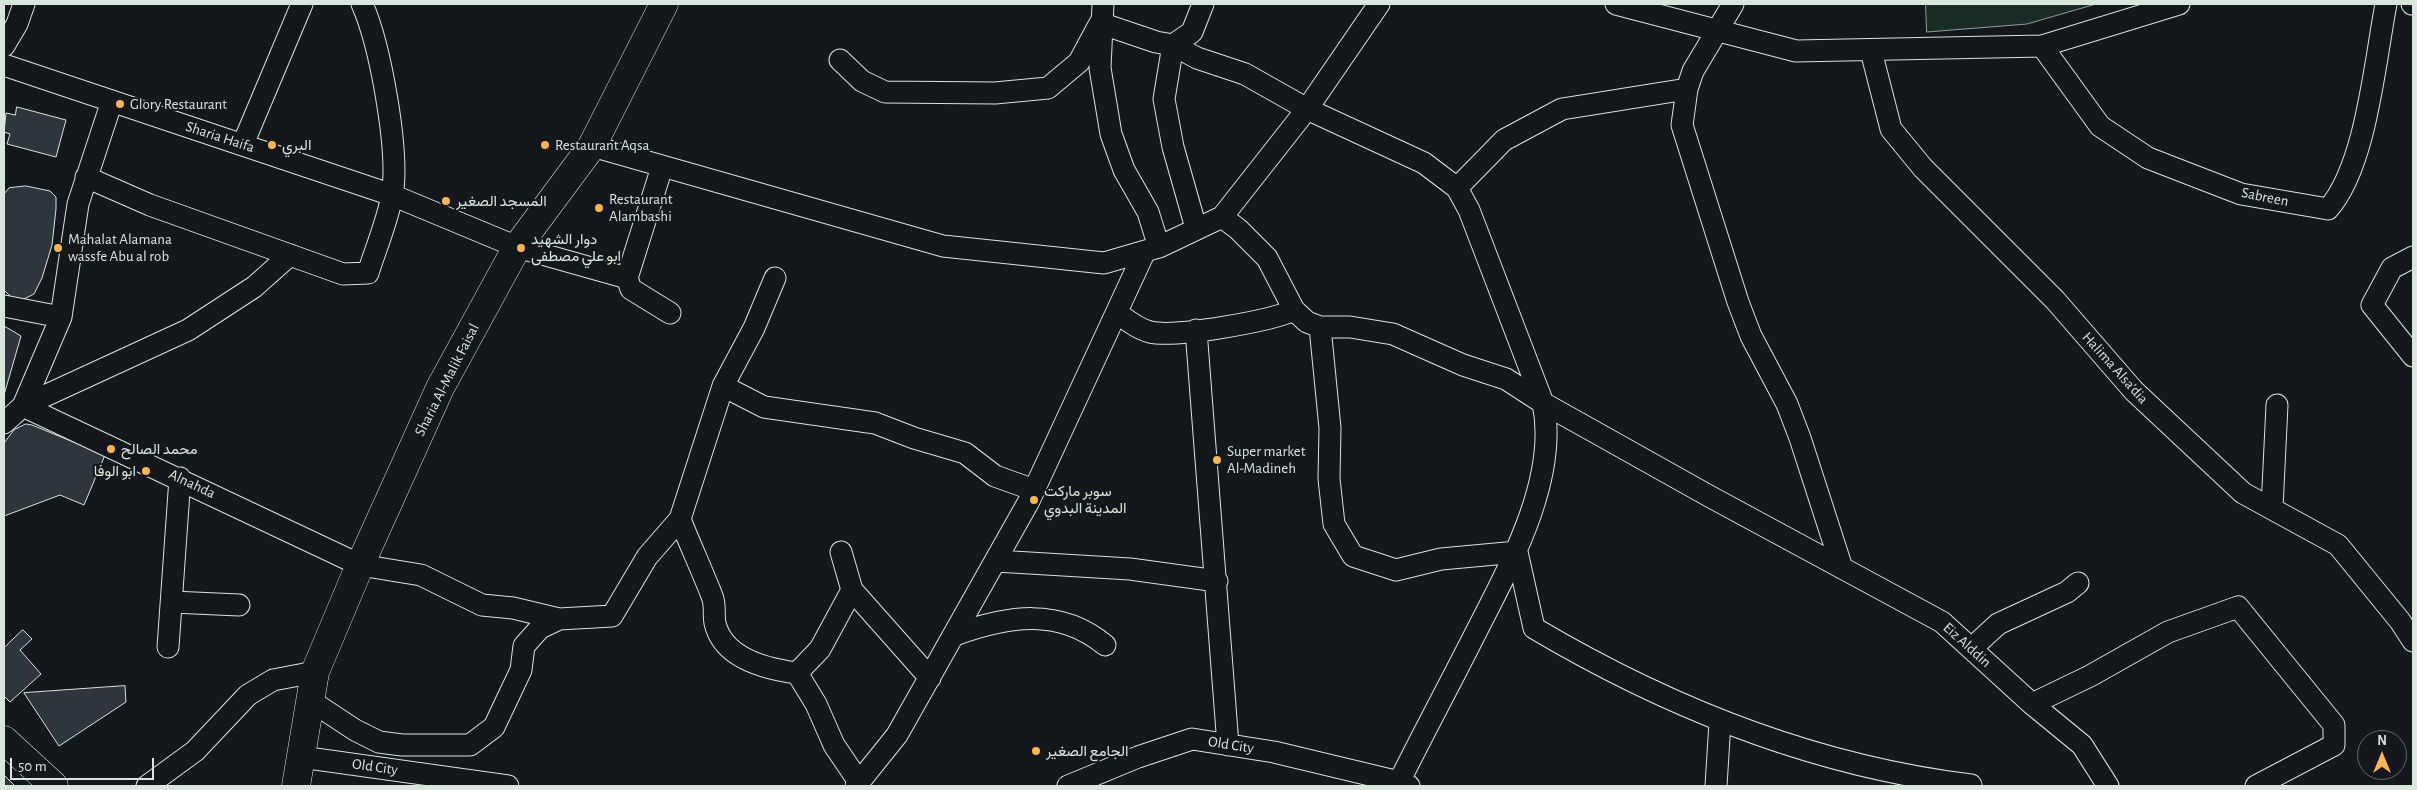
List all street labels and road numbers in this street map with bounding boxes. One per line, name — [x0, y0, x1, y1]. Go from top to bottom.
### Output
street label: Sharia Haifa — [183, 117, 257, 157]
street label: Sabreen — [2240, 184, 2290, 210]
street label: Sharia Al-Malik Faisal — [411, 321, 483, 439]
street label: Halima Alsa'dia — [2078, 328, 2152, 408]
street label: Alnahda — [166, 465, 218, 503]
street label: Eiz Alddin — [1939, 619, 1995, 671]
street label: Old City — [1207, 733, 1255, 757]
street label: Old City — [351, 755, 399, 779]

